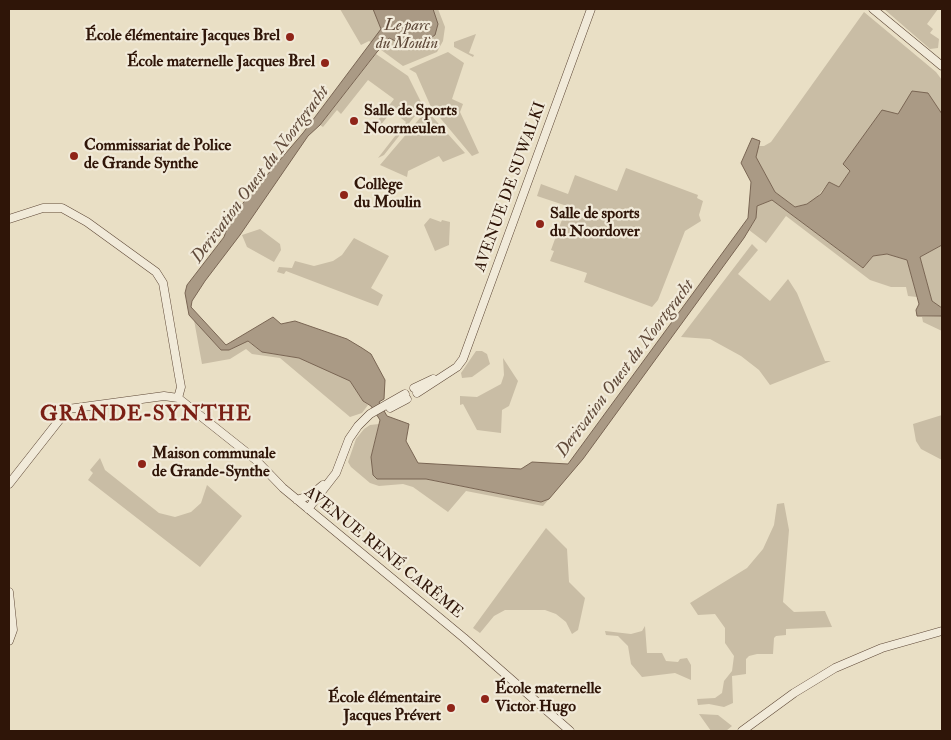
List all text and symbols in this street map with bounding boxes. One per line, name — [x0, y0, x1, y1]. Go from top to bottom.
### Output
park label: Le parc du Moulin — [376, 17, 438, 55]
place label: École élémentaire Jacques Brel — [85, 27, 280, 47]
marker: École élémentaire Jacques Brel — [284, 31, 296, 43]
place label: École maternelle Jacques Brel — [127, 53, 315, 73]
marker: École maternelle Jacques Brel — [319, 57, 331, 69]
water label: Derivation Ouest du Noortgracht — [187, 82, 335, 268]
street label: AVENUE DE SUWALKI — [471, 99, 551, 275]
place label: Salle de Sports Noormeulen — [364, 102, 457, 140]
marker: Salle de Sports Noormeulen — [348, 115, 360, 127]
place label: Commissariat de Police de Grande Synthe — [84, 137, 231, 175]
marker: Commissariat de Police de Grande Synthe — [68, 150, 80, 162]
place label: Collège du Moulin — [354, 176, 421, 214]
marker: Collège du Moulin — [338, 189, 350, 201]
place label: Salle de sports du Noordover — [550, 205, 640, 243]
marker: Salle de sports du Noordover — [534, 218, 546, 230]
water label: Derivation Ouest du Noortgracht — [552, 276, 700, 462]
district label: GRANDE-SYNTHE — [38, 402, 254, 428]
place label: Maison communale de Grande-Synthe — [152, 445, 276, 483]
marker: Maison communale de Grande-Synthe — [136, 458, 148, 470]
street label: AVENUE RENÉ CARÊME — [300, 483, 466, 623]
place label: École maternelle Victor Hugo — [495, 680, 601, 718]
place label: École élémentaire Jacques Prévert — [328, 689, 441, 727]
marker: École maternelle Victor Hugo — [479, 693, 491, 705]
marker: École élémentaire Jacques Prévert — [445, 702, 457, 714]

